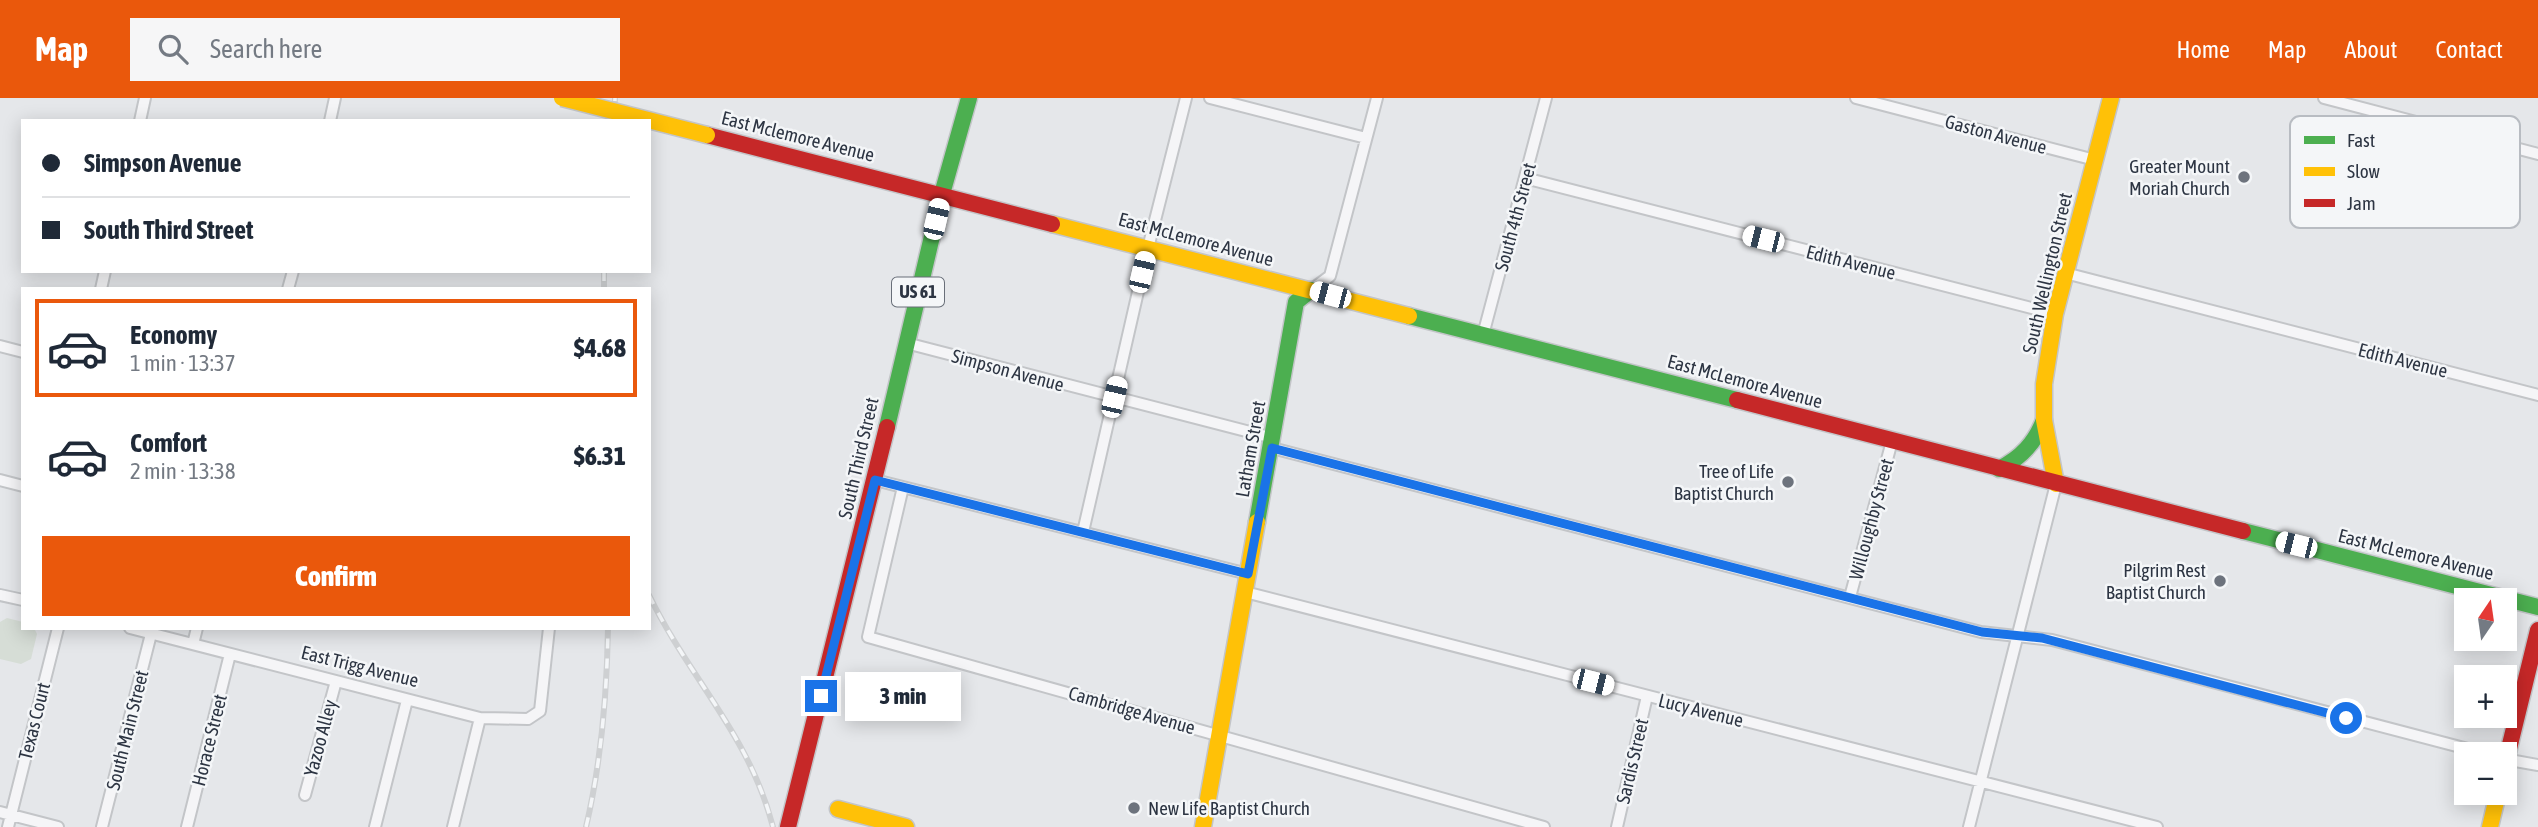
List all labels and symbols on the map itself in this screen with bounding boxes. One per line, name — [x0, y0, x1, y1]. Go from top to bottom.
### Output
street label: East Mclemore Avenue — [719, 106, 877, 166]
street label: Gaston Avenue — [1943, 110, 2049, 158]
legend — [2290, 116, 2520, 228]
text: Fast — [2347, 129, 2375, 151]
place label: Greater Mount Moriah Church — [2129, 155, 2230, 199]
street label: South 4th Street — [1490, 160, 1540, 274]
text: Slow — [2347, 160, 2381, 182]
marker: Greater Mount Moriah Church — [2236, 169, 2252, 185]
street label: South Wellington Street — [2018, 190, 2076, 356]
text: Jam — [2347, 192, 2376, 214]
car — [922, 196, 951, 242]
street label: East McLemore Avenue — [1116, 208, 1276, 270]
car — [1741, 224, 1786, 254]
street label: Edith Avenue — [1804, 240, 1898, 284]
car — [1128, 249, 1157, 295]
road number: US 61 — [892, 278, 944, 307]
car — [1307, 279, 1354, 311]
street label: Edith Avenue — [2356, 338, 2450, 382]
street label: Simpson Avenue — [950, 344, 1066, 396]
street label: East McLemore Avenue — [1665, 350, 1825, 412]
car — [1100, 374, 1129, 420]
street label: South Third Street — [833, 395, 883, 521]
street label: Latham Street — [1231, 399, 1269, 499]
street label: Willoughby Street — [1844, 456, 1898, 582]
place label: Tree of Life Baptist Church — [1674, 460, 1774, 504]
marker: Tree of Life Baptist Church — [1780, 474, 1796, 490]
street label: East McLemore Avenue — [2336, 524, 2496, 584]
car — [2274, 530, 2319, 560]
place label: Pilgrim Rest Baptist Church — [2106, 559, 2206, 603]
marker: Pilgrim Rest Baptist Church — [2212, 573, 2228, 589]
north arrow — [2454, 588, 2516, 651]
street label: East Trigg Avenue — [299, 641, 421, 691]
car — [1571, 667, 1616, 697]
street label: South Main Street — [101, 668, 153, 792]
callout: 3 min — [846, 672, 961, 720]
street label: Texas Court — [14, 680, 54, 762]
route end — [805, 680, 837, 712]
street label: Cambridge Avenue — [1066, 681, 1198, 739]
street label: Lucy Avenue — [1656, 689, 1746, 731]
street label: Horace Street — [187, 692, 231, 788]
street label: Yazoo Alley — [299, 697, 341, 779]
route start — [2330, 702, 2362, 734]
street label: Sardis Street — [1612, 716, 1652, 806]
place label: New Life Baptist Church — [1148, 797, 1310, 819]
marker: New Life Baptist Church — [1126, 800, 1142, 816]

